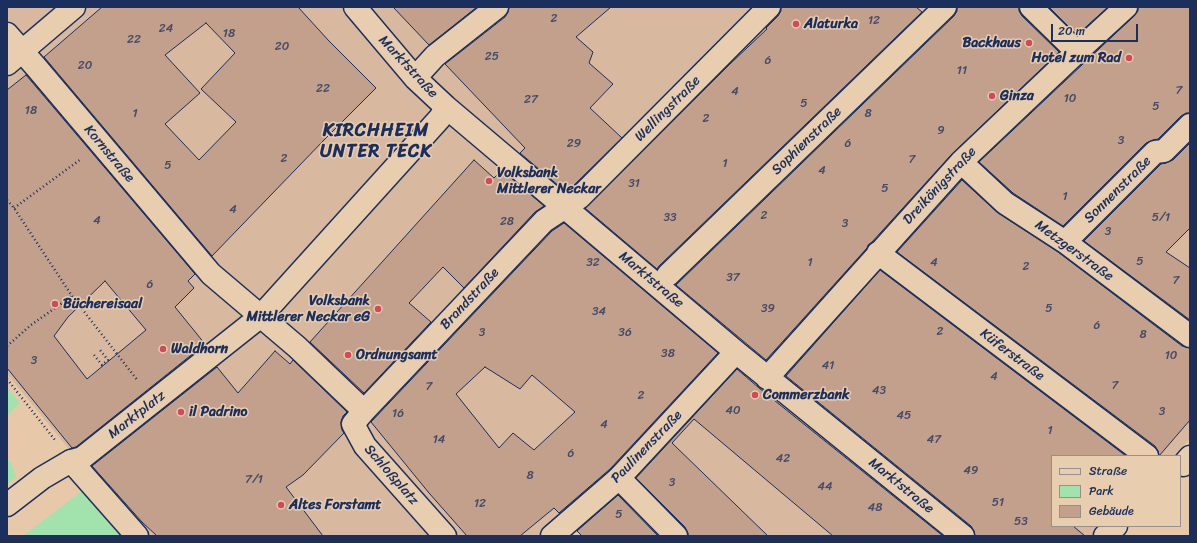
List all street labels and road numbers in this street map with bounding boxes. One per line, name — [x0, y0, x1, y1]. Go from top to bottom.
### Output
street label: Marktstraße — [375, 32, 441, 102]
street label: Wellingstraße — [632, 73, 704, 145]
street label: Sophienstraße — [768, 103, 846, 179]
street label: Kornstraße — [80, 122, 138, 186]
street label: Dreikönigstraße — [900, 144, 980, 228]
street label: Sonnenstraße — [1081, 153, 1155, 227]
street label: Metzgerstraße — [1031, 217, 1117, 285]
street label: Marktstraße — [615, 248, 687, 312]
street label: Brandstraße — [437, 265, 503, 333]
street label: Küferstraße — [977, 325, 1047, 385]
street label: Marktplatz — [105, 387, 169, 443]
street label: Paulinenstraße — [608, 407, 686, 487]
street label: Schloßplatz — [360, 441, 422, 509]
street label: Marktstraße — [865, 454, 937, 518]

